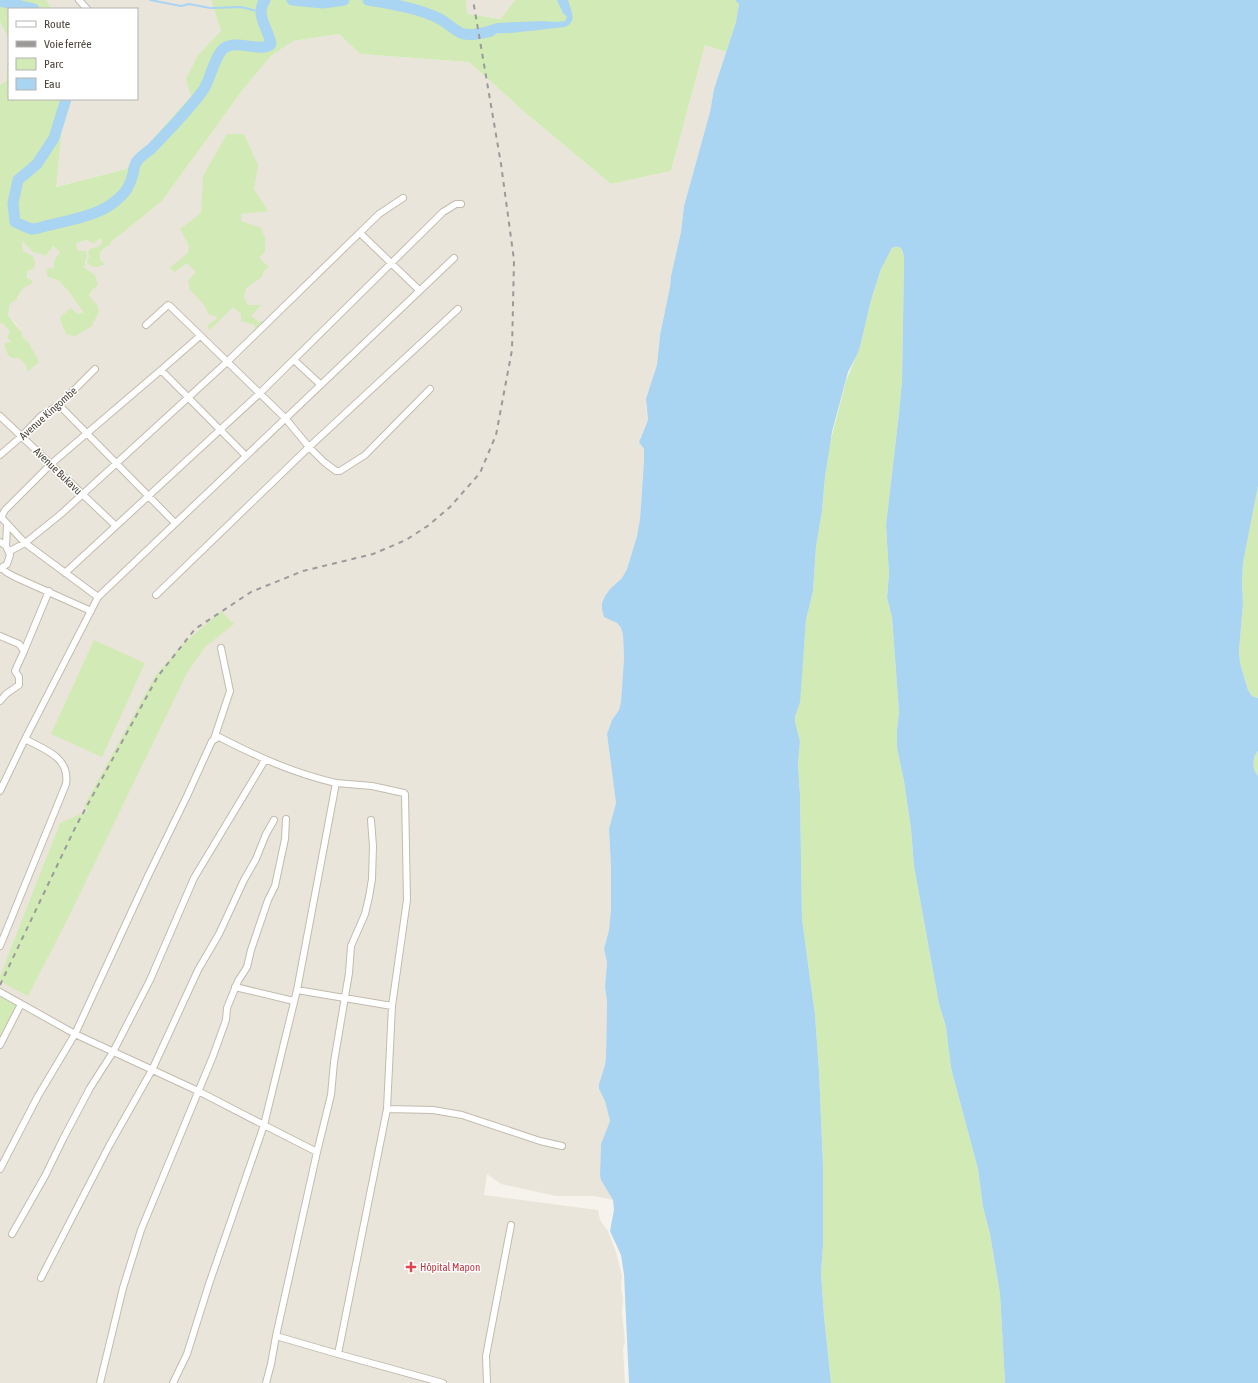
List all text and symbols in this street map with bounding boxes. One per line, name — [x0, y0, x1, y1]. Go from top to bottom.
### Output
legend — [8, 8, 138, 100]
text: Route — [44, 17, 70, 31]
text: Voie ferrée — [44, 37, 92, 51]
text: Parc — [44, 57, 64, 71]
text: Eau — [44, 77, 61, 91]
street label: Avenue Kingombe — [17, 384, 79, 442]
street label: Avenue Bukavu — [31, 445, 85, 497]
marker: Hôpital Mapon — [405, 1261, 417, 1273]
place label: Hôpital Mapon — [420, 1261, 480, 1273]

